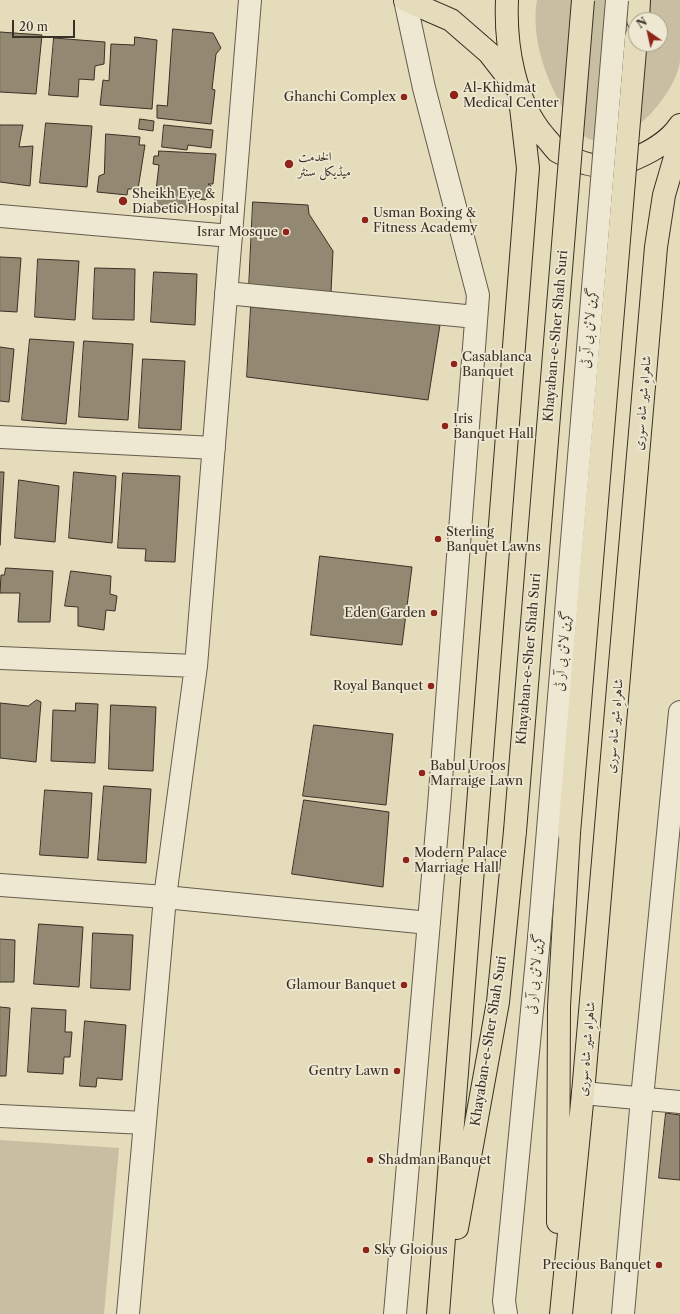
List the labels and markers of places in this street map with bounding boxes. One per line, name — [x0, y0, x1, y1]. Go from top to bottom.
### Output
place label: Al-Khidmat Medical Center — [463, 80, 559, 111]
place label: Ghanchi Complex — [284, 89, 396, 105]
marker: Al-Khidmat Medical Center — [448, 89, 460, 101]
marker: Ghanchi Complex — [399, 92, 409, 102]
place label: الخدمت میڈیکل سنٹر — [298, 149, 351, 180]
marker: الخدمت میڈیکل سنٹر — [283, 158, 295, 170]
place label: Sheikh Eye & Diabetic Hospital — [132, 186, 239, 217]
marker: Sheikh Eye & Diabetic Hospital — [117, 195, 129, 207]
place label: Usman Boxing & Fitness Academy — [373, 205, 478, 236]
marker: Usman Boxing & Fitness Academy — [360, 215, 370, 225]
place label: Israr Mosque — [197, 224, 278, 240]
marker: Israr Mosque — [281, 227, 291, 237]
place label: Casablanca Banquet — [462, 349, 532, 380]
marker: Casablanca Banquet — [449, 359, 459, 369]
place label: Iris Banquet Hall — [453, 411, 534, 442]
marker: Iris Banquet Hall — [440, 421, 450, 431]
place label: Sterling Banquet Lawns — [446, 524, 541, 555]
marker: Sterling Banquet Lawns — [433, 534, 443, 544]
place label: Eden Garden — [344, 605, 426, 621]
marker: Eden Garden — [429, 608, 439, 618]
place label: Royal Banquet — [333, 678, 423, 694]
marker: Royal Banquet — [426, 681, 436, 691]
place label: Babul Uroos Marraige Lawn — [430, 758, 523, 789]
marker: Babul Uroos Marraige Lawn — [417, 768, 427, 778]
place label: Modern Palace Marriage Hall — [414, 845, 507, 876]
marker: Modern Palace Marriage Hall — [401, 855, 411, 865]
place label: Glamour Banquet — [286, 977, 396, 993]
marker: Glamour Banquet — [399, 980, 409, 990]
place label: Gentry Lawn — [308, 1063, 389, 1079]
marker: Gentry Lawn — [392, 1066, 402, 1076]
place label: Shadman Banquet — [378, 1152, 491, 1168]
marker: Shadman Banquet — [365, 1155, 375, 1165]
place label: Sky Gloious — [374, 1242, 448, 1258]
marker: Sky Gloious — [361, 1245, 371, 1255]
place label: Precious Banquet — [542, 1257, 651, 1273]
marker: Precious Banquet — [654, 1260, 664, 1270]

